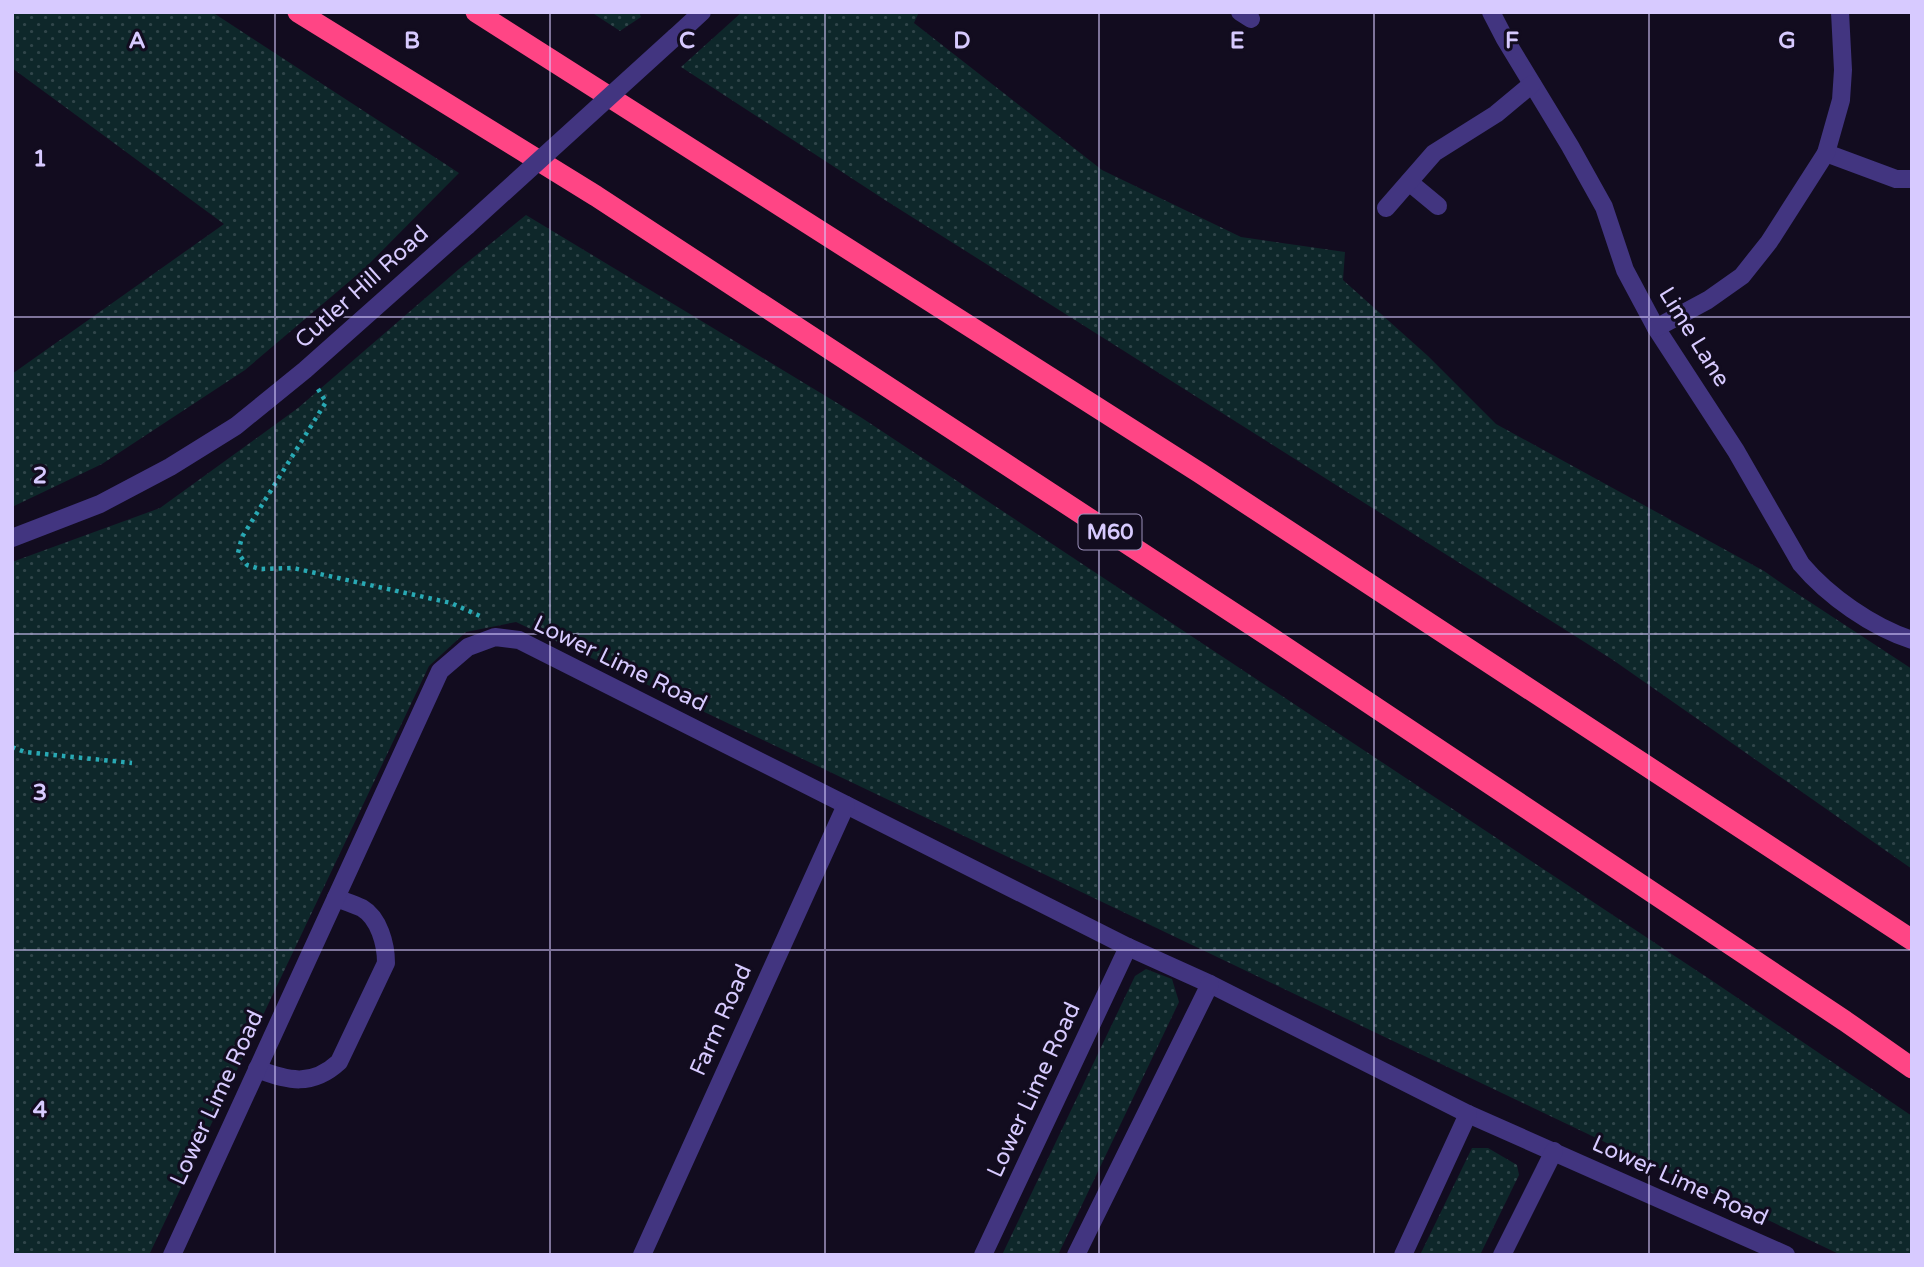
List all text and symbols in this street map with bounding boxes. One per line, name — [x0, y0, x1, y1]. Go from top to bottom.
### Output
text: A — [128, 27, 146, 55]
text: B — [404, 27, 420, 55]
text: C — [679, 27, 695, 55]
text: D — [953, 27, 971, 55]
text: E — [1230, 27, 1244, 55]
text: F — [1505, 27, 1519, 55]
text: G — [1778, 27, 1796, 55]
text: 1 — [33, 145, 47, 173]
street label: Cutler Hill Road — [289, 220, 435, 354]
street label: Lime Lane — [1652, 282, 1736, 392]
text: 2 — [33, 462, 47, 490]
road number: M60 — [1078, 514, 1142, 550]
street label: Lower Lime Road — [529, 610, 711, 718]
text: 3 — [33, 779, 47, 807]
street label: Farm Road — [684, 960, 758, 1080]
street label: Lower Lime Road — [981, 998, 1087, 1182]
street label: Lower Lime Road — [164, 1006, 270, 1190]
text: 4 — [33, 1096, 48, 1124]
street label: Lower Lime Road — [1588, 1130, 1772, 1232]

